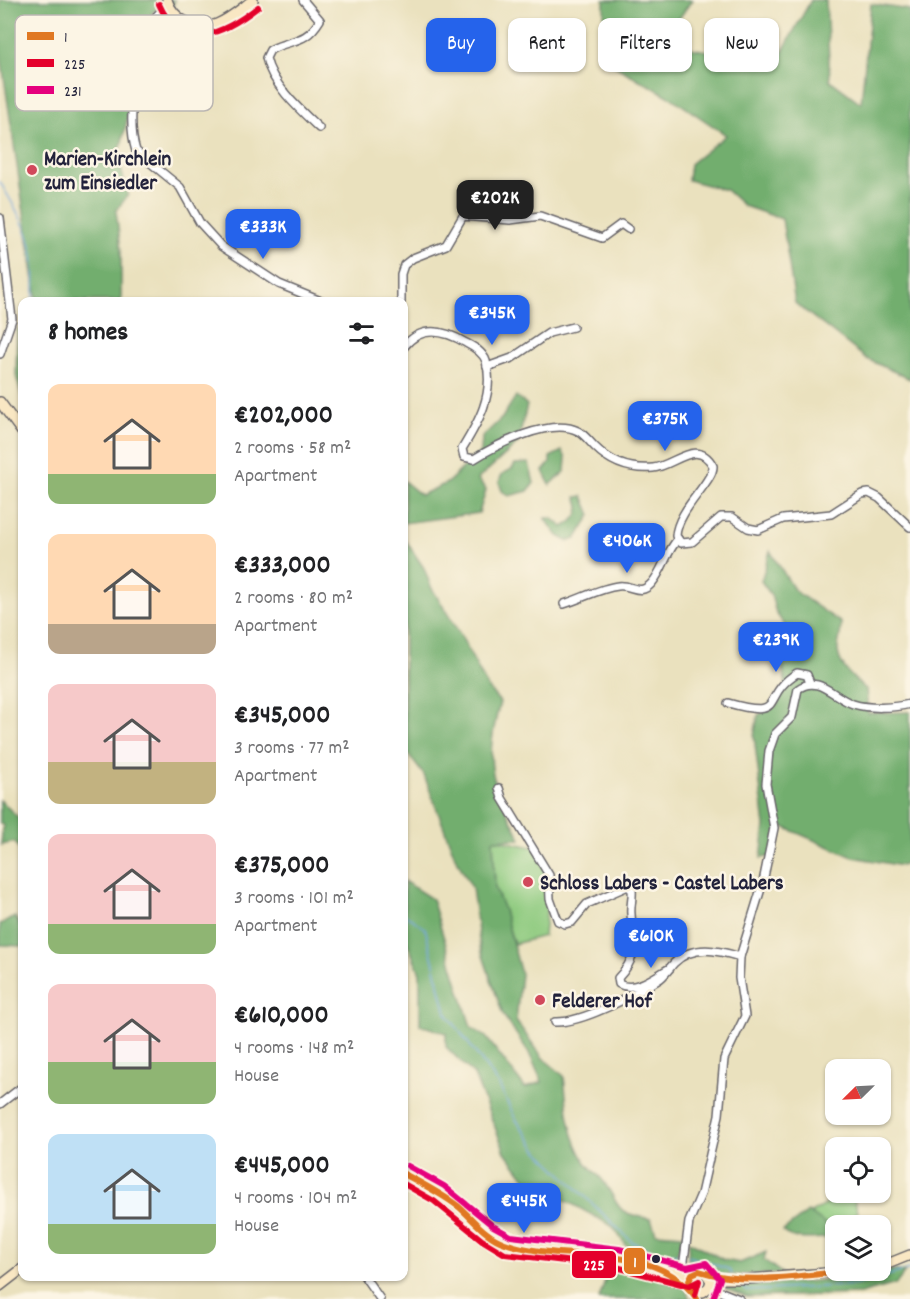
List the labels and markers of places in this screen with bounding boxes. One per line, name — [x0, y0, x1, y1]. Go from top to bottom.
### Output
place label: Marien-Kirchlein zum Einsiedler — [44, 146, 171, 200]
marker: Marien-Kirchlein zum Einsiedler — [25, 163, 39, 177]
pin: €202K — [453, 180, 537, 231]
pin: €333K — [221, 209, 305, 260]
pin: €345K — [450, 295, 534, 346]
pin: €375K — [623, 401, 707, 452]
pin: €406K — [585, 523, 669, 574]
pin: €239K — [734, 622, 818, 673]
place label: Schloss Labers - Castel Labers — [540, 870, 784, 900]
marker: Schloss Labers - Castel Labers — [521, 875, 535, 889]
pin: €610K — [609, 918, 693, 969]
place label: Felderer Hof — [552, 988, 653, 1018]
marker: Felderer Hof — [533, 993, 547, 1007]
pin: €445K — [482, 1183, 566, 1234]
unlabelled marker — [650, 1253, 662, 1265]

